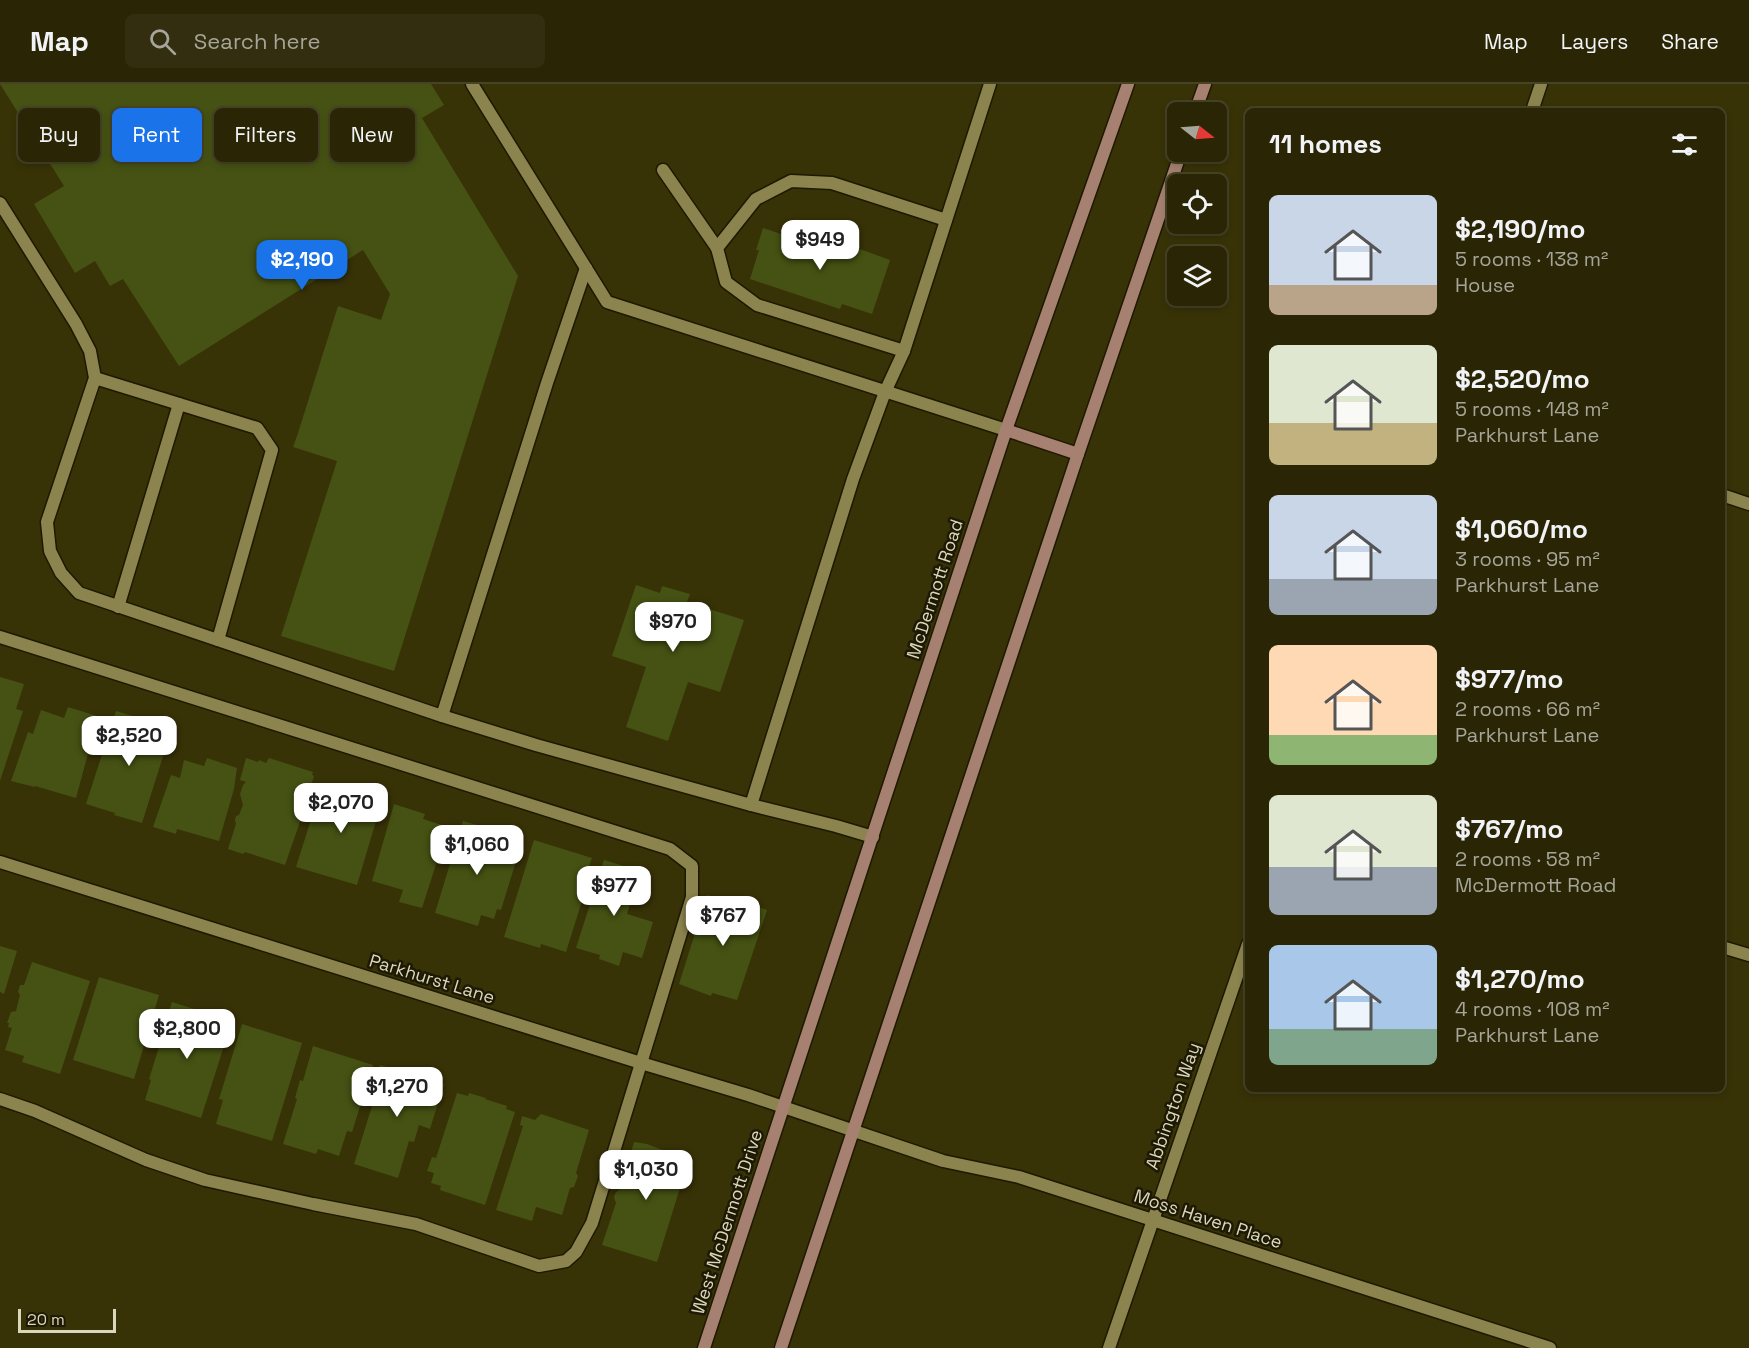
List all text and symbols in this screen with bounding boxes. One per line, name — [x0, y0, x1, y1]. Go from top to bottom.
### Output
search box — [125, 14, 545, 68]
text: Map — [30, 23, 89, 59]
icon: search — [146, 25, 179, 58]
text: Search here — [194, 27, 321, 55]
text: Map — [1484, 28, 1528, 55]
text: Layers — [1561, 28, 1628, 55]
text: Share — [1661, 28, 1719, 55]
north arrow — [1167, 102, 1227, 162]
map controls — [1167, 102, 1227, 306]
chip: Buy — [18, 108, 100, 162]
chip: Rent — [112, 108, 202, 162]
chip: Filters — [214, 108, 318, 162]
chip: New — [330, 108, 415, 162]
text: 11 homes — [1269, 127, 1382, 161]
icon: filters — [1668, 128, 1701, 161]
button: locate — [1167, 174, 1227, 234]
text: $2,190/mo — [1455, 212, 1585, 246]
icon: home — [1317, 219, 1389, 291]
pin: $949 — [784, 220, 856, 271]
text: $949 — [795, 226, 845, 252]
pin: $2,190 — [253, 240, 351, 291]
text: $2,190 — [270, 246, 334, 272]
button: layers — [1167, 246, 1227, 306]
text: 5 rooms · 138 m² — [1455, 246, 1608, 272]
text: House — [1455, 272, 1515, 298]
text: $2,520/mo — [1455, 362, 1590, 396]
icon: home — [1317, 369, 1389, 441]
text: 5 rooms · 148 m² — [1455, 396, 1609, 422]
text: Parkhurst Lane — [1455, 422, 1599, 448]
text: $1,060/mo — [1455, 512, 1588, 546]
street label: McDermott Road — [901, 516, 968, 661]
icon: home — [1317, 519, 1389, 591]
text: 3 rooms · 95 m² — [1455, 546, 1600, 572]
text: Parkhurst Lane — [1455, 572, 1599, 598]
pin: $970 — [637, 602, 709, 653]
text: $970 — [649, 608, 697, 634]
text: $977/mo — [1455, 662, 1563, 696]
icon: home — [1317, 669, 1389, 741]
text: 2 rooms · 66 m² — [1455, 696, 1600, 722]
pin: $2,520 — [80, 716, 178, 767]
text: $2,520 — [96, 722, 162, 748]
text: Parkhurst Lane — [1455, 722, 1599, 748]
pin: $2,070 — [292, 783, 390, 834]
text: $2,070 — [308, 789, 374, 815]
text: $767/mo — [1455, 812, 1563, 846]
icon: home — [1317, 819, 1389, 891]
pin: $1,060 — [428, 825, 526, 876]
text: $1,060 — [444, 831, 510, 857]
text: 2 rooms · 58 m² — [1455, 846, 1600, 872]
pin: $977 — [578, 866, 650, 917]
text: $977 — [591, 872, 637, 898]
text: McDermott Road — [1455, 872, 1616, 898]
pin: $767 — [687, 896, 759, 947]
text: $767 — [700, 902, 746, 928]
street label: Parkhurst Lane — [367, 949, 498, 1009]
text: $1,270/mo — [1455, 962, 1585, 996]
icon: home — [1317, 969, 1389, 1041]
text: 4 rooms · 108 m² — [1455, 996, 1610, 1022]
pin: $2,800 — [138, 1009, 236, 1060]
text: $2,800 — [153, 1015, 221, 1041]
text: Parkhurst Lane — [1455, 1022, 1599, 1048]
street label: Abbington Way — [1140, 1039, 1205, 1172]
pin: $1,270 — [348, 1067, 446, 1118]
text: $1,270 — [366, 1073, 428, 1099]
street label: West McDermott Drive — [686, 1127, 767, 1317]
pin: $1,030 — [597, 1150, 695, 1201]
text: $1,030 — [614, 1156, 678, 1182]
street label: Moss Haven Place — [1131, 1184, 1285, 1253]
scale bar — [18, 1306, 116, 1334]
text: 20 m — [27, 1309, 65, 1330]

